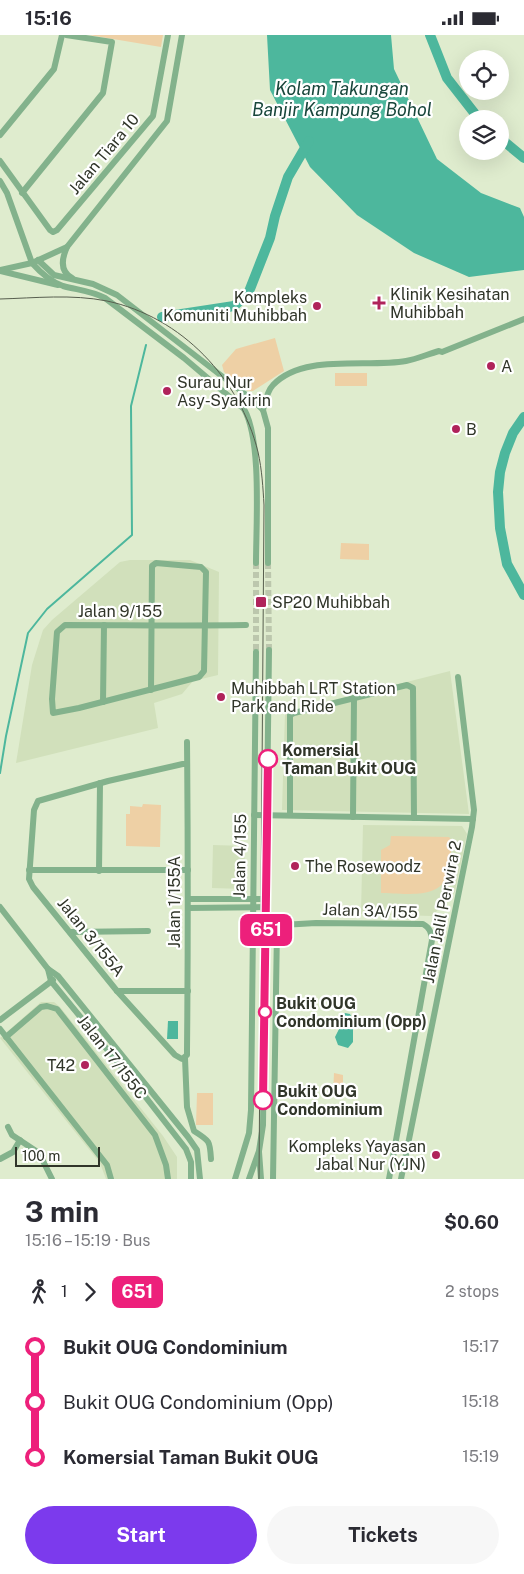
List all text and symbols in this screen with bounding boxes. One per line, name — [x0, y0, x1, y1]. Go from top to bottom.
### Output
text: 15:16 — [25, 7, 72, 29]
map controls — [459, 50, 509, 160]
button: locate — [459, 50, 509, 100]
water label: Kolam Takungan Banjir Kampung Bohol — [252, 78, 432, 120]
street label: Jalan Tiara 10 — [65, 110, 143, 198]
button: layers — [459, 110, 509, 160]
place label: Klinik Kesihatan Muhibbah — [390, 285, 510, 322]
place label: Kompleks Komuniti Muhibbah — [163, 288, 307, 325]
marker: Klinik Kesihatan Muhibbah — [372, 296, 386, 310]
marker: Kompleks Komuniti Muhibbah — [311, 300, 323, 312]
place label: A — [501, 357, 512, 376]
marker: A — [485, 360, 497, 372]
place label: Surau Nur Asy-Syakirin — [177, 373, 271, 410]
marker: Surau Nur Asy-Syakirin — [161, 385, 173, 397]
place label: B — [466, 420, 477, 439]
marker: B — [450, 423, 462, 435]
place label: SP20 Muhibbah — [272, 593, 390, 612]
marker: SP20 Muhibbah — [254, 595, 268, 609]
street label: Jalan 9/155 — [78, 602, 162, 621]
place label: Muhibbah LRT Station Park and Ride — [231, 679, 396, 716]
marker: Muhibbah LRT Station Park and Ride — [215, 691, 227, 703]
place label: Komersial Taman Bukit OUG — [282, 741, 416, 778]
marker: Komersial Taman Bukit OUG — [258, 749, 278, 769]
street label: Jalan 4/155 — [230, 814, 250, 898]
street label: Jalan Jalil Perwira 2 — [419, 839, 465, 985]
street label: Jalan 1/155A — [165, 856, 184, 948]
place label: The Rosewoodz — [305, 857, 421, 876]
marker: The Rosewoodz — [289, 860, 301, 872]
street label: Jalan 3/155A — [53, 894, 129, 980]
street label: Jalan 3A/155 — [322, 900, 418, 922]
line badge: 651 — [237, 914, 295, 946]
text: 651 — [250, 919, 282, 940]
place label: Bukit OUG Condominium (Opp) — [276, 994, 427, 1031]
marker: Bukit OUG Condominium (Opp) — [258, 1005, 272, 1019]
street label: Jalan 17/155C — [73, 1011, 151, 1103]
place label: T42 — [47, 1056, 75, 1075]
marker: T42 — [79, 1059, 91, 1071]
place label: Bukit OUG Condominium — [277, 1082, 382, 1119]
marker: Bukit OUG Condominium — [253, 1090, 273, 1110]
place label: Kompleks Yayasan Jabal Nur (YJN) — [288, 1137, 426, 1174]
scale bar — [15, 1144, 100, 1167]
text: 100 m — [22, 1148, 60, 1164]
marker: Kompleks Yayasan Jabal Nur (YJN) — [430, 1149, 442, 1161]
text: 3 min — [25, 1195, 99, 1228]
text: $0.60 — [444, 1211, 499, 1233]
text: 15:16 – 15:19 · Bus — [25, 1231, 150, 1250]
icon: walk — [25, 1278, 53, 1306]
icon: forward — [76, 1278, 104, 1306]
text: 651 — [122, 1281, 153, 1302]
text: 1 — [61, 1282, 68, 1301]
text: 2 stops — [445, 1282, 499, 1301]
text: Bukit OUG Condominium — [63, 1336, 288, 1358]
text: 15:17 — [463, 1337, 499, 1356]
text: Bukit OUG Condominium (Opp) — [63, 1391, 334, 1413]
text: 15:18 — [462, 1392, 499, 1411]
text: Komersial Taman Bukit OUG — [63, 1446, 319, 1468]
text: 15:19 — [462, 1447, 499, 1466]
button: Start — [25, 1506, 257, 1564]
button: Tickets — [267, 1506, 499, 1564]

